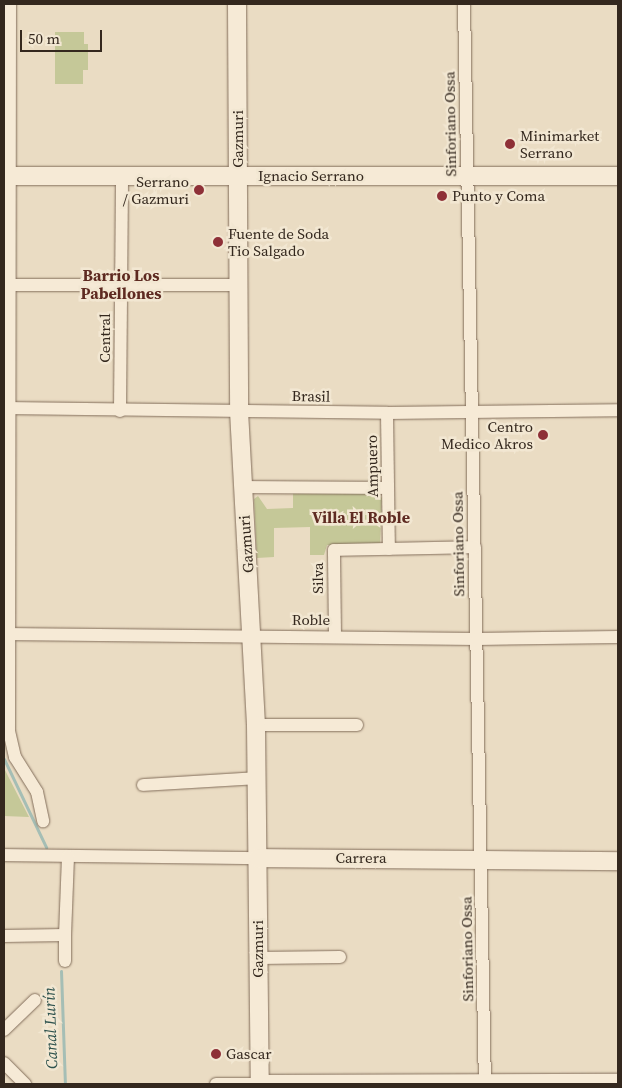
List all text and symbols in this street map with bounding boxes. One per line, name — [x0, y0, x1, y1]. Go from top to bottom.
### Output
scale bar — [22, 20, 105, 52]
text: 50 m — [28, 28, 60, 49]
street label: Sinforiano Ossa — [440, 71, 460, 177]
street label: Gazmuri — [229, 110, 247, 168]
place label: Minimarket Serrano — [520, 126, 599, 161]
marker: Minimarket Serrano — [504, 138, 516, 150]
street label: Ignacio Serrano — [258, 167, 364, 185]
place label: Serrano / Gazmuri — [123, 172, 189, 207]
marker: Serrano / Gazmuri — [193, 184, 205, 196]
place label: Punto y Coma — [452, 187, 545, 205]
marker: Punto y Coma — [436, 190, 448, 202]
place label: Fuente de Soda Tio Salgado — [228, 224, 329, 259]
marker: Fuente de Soda Tio Salgado — [212, 236, 224, 248]
district label: Barrio Los Pabellones — [81, 265, 161, 303]
street label: Central — [96, 313, 114, 363]
street label: Brasil — [291, 387, 331, 405]
place label: Centro Medico Akros — [441, 417, 533, 452]
marker: Centro Medico Akros — [537, 429, 549, 441]
street label: Ampuero — [362, 435, 382, 497]
street label: Sinforiano Ossa — [448, 491, 468, 597]
district label: Villa El Roble — [312, 507, 410, 527]
street label: Gazmuri — [235, 515, 257, 573]
street label: Silva — [309, 562, 327, 594]
street label: Roble — [292, 611, 330, 629]
street label: Carrera — [335, 849, 387, 867]
street label: Sinforiano Ossa — [457, 896, 477, 1002]
street label: Gazmuri — [249, 920, 267, 978]
water label: Canal Lurín — [39, 987, 61, 1069]
place label: Gascar — [226, 1045, 272, 1063]
marker: Gascar — [210, 1048, 222, 1060]

